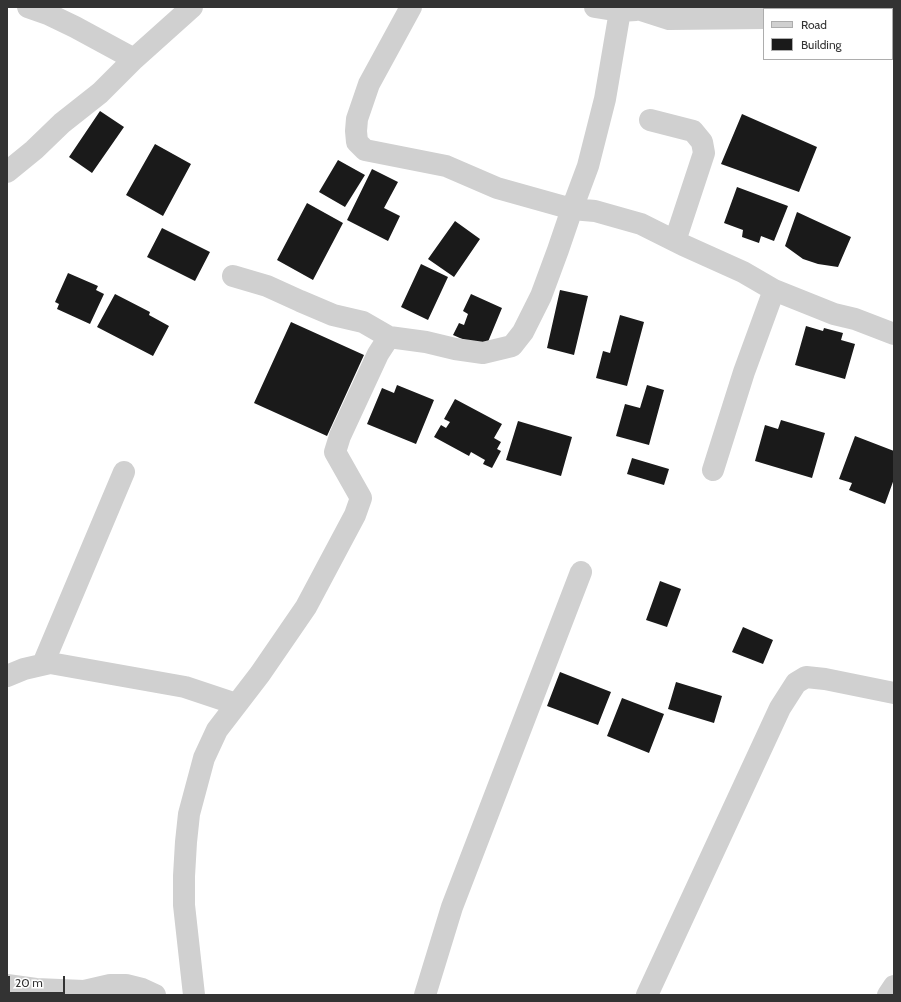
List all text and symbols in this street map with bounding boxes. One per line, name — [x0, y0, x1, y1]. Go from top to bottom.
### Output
legend — [763, 8, 893, 60]
text: Road — [801, 17, 827, 32]
text: Building — [801, 37, 842, 52]
scale bar — [10, 968, 67, 994]
text: 20 m — [15, 975, 43, 990]

